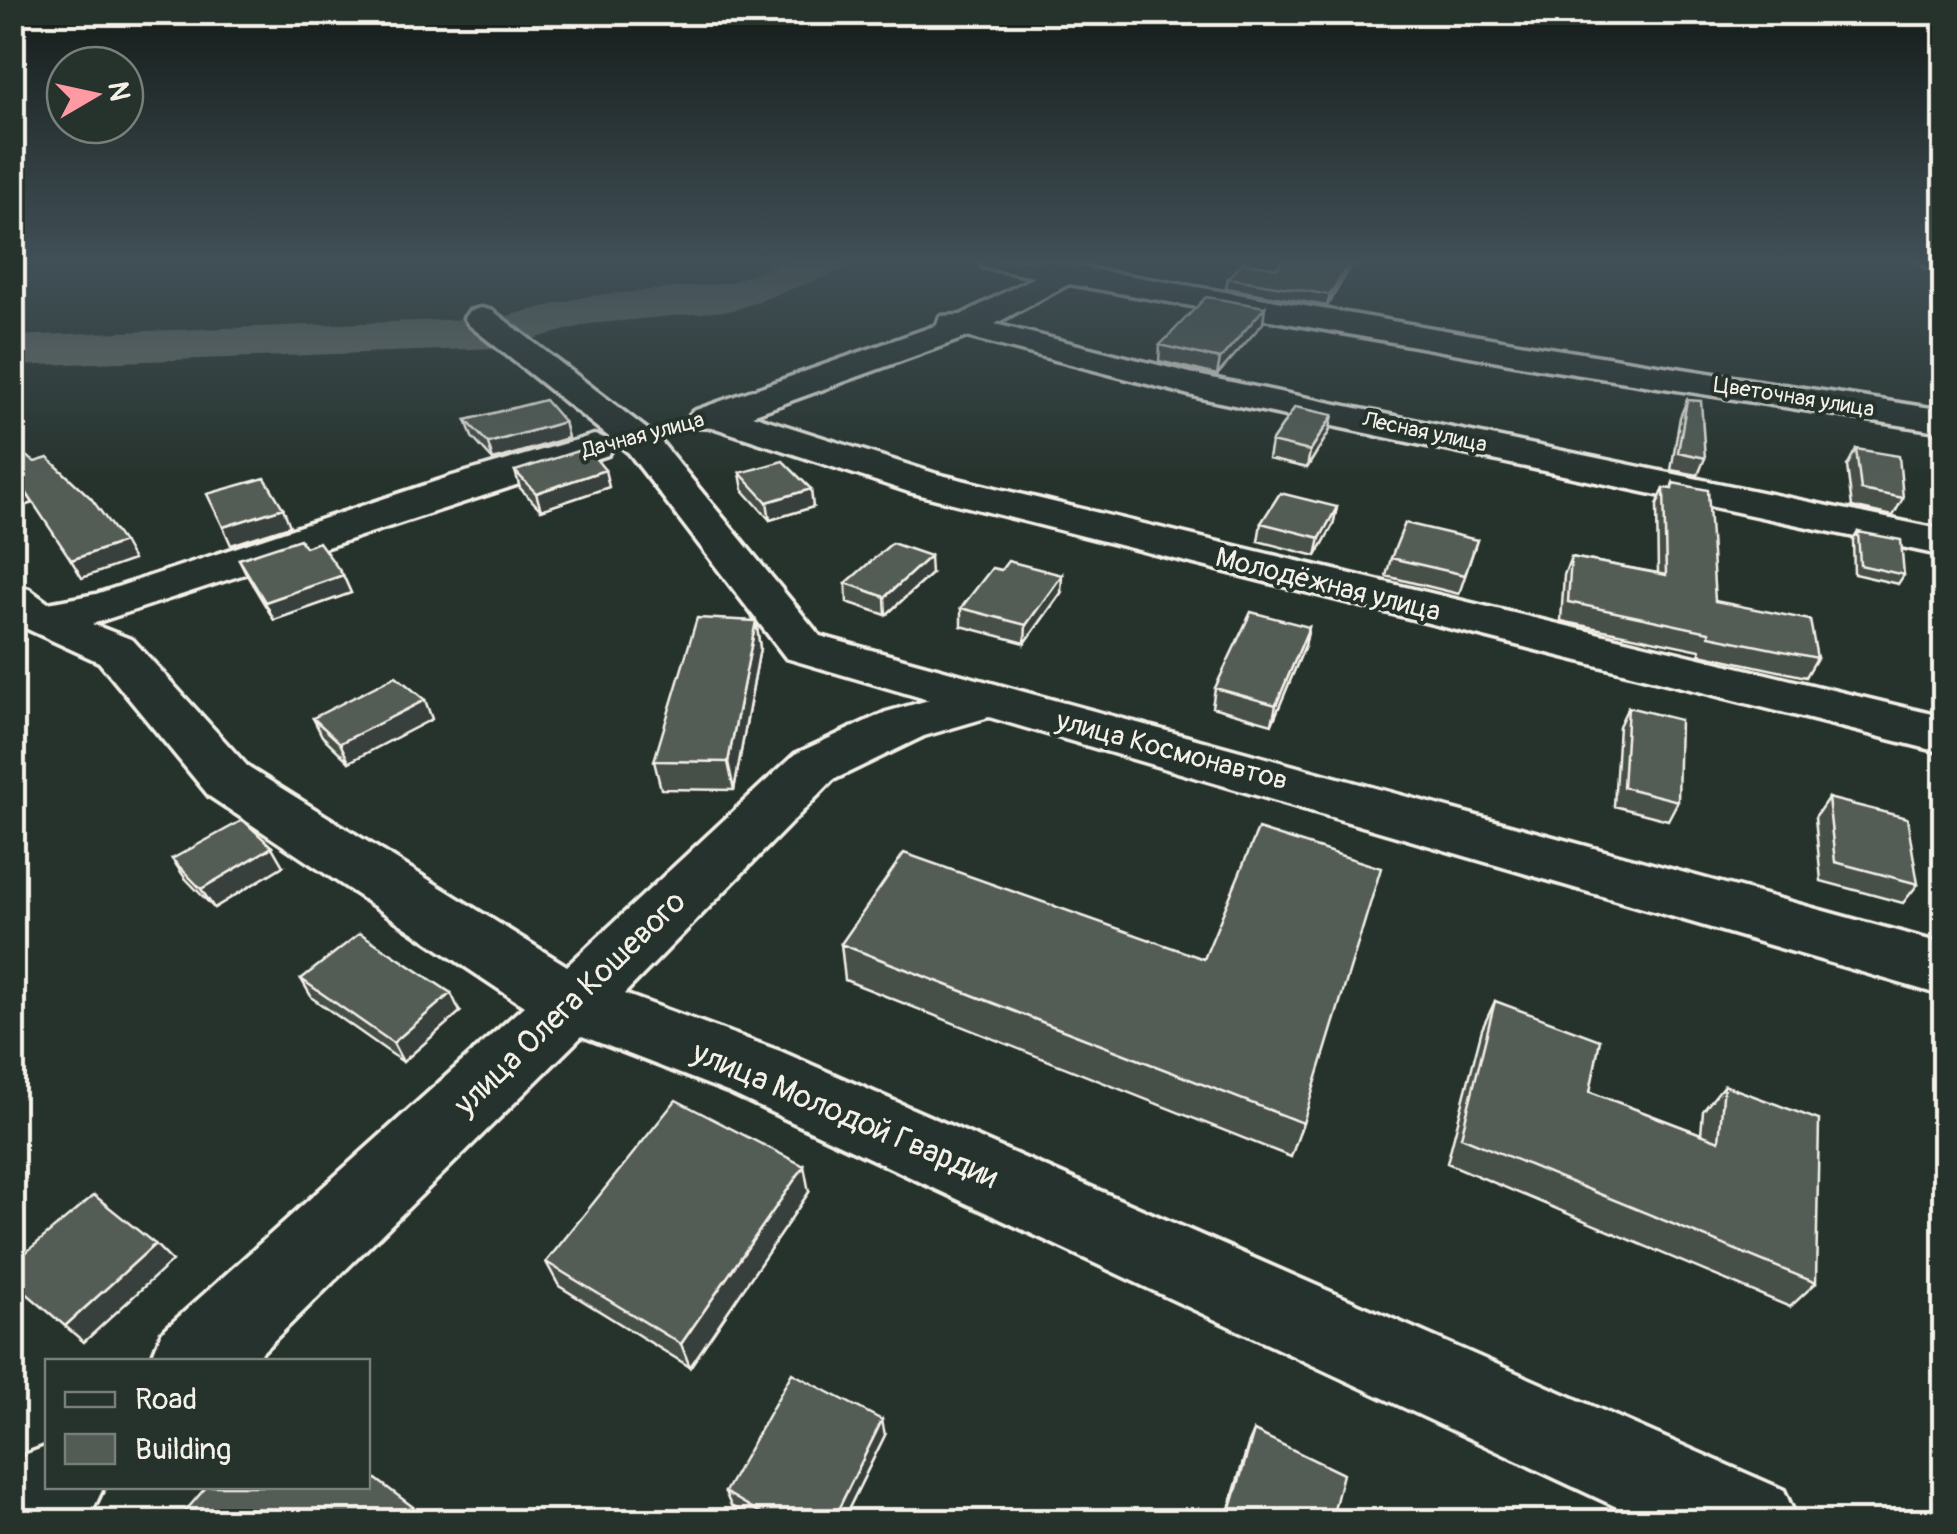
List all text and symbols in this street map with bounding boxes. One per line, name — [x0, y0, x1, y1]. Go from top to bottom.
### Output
north arrow — [45, 45, 145, 145]
text: N — [99, 79, 137, 103]
street label: Цветочная улица — [1712, 370, 1876, 424]
street label: Дачная улица — [578, 405, 707, 465]
street label: Лесная улица — [1359, 405, 1490, 459]
street label: Молодёжная улица — [1212, 540, 1444, 630]
street label: улица Космонавтов — [1051, 703, 1292, 799]
street label: улица Олега Кошевого — [445, 882, 694, 1125]
street label: улица Молодой Гвардии — [685, 1032, 1004, 1198]
legend — [45, 1359, 370, 1489]
text: Road — [135, 1381, 197, 1418]
text: Building — [135, 1431, 231, 1468]

